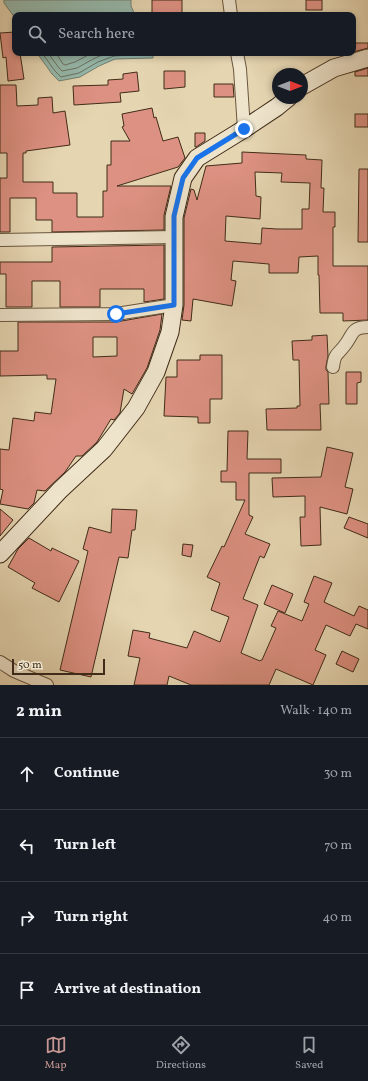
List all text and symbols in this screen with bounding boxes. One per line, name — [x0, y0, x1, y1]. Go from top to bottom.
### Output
search box — [12, 12, 356, 56]
icon: search — [26, 23, 48, 45]
text: Search here — [58, 24, 135, 45]
north arrow — [272, 68, 308, 104]
route end — [235, 120, 253, 138]
route start — [107, 305, 125, 323]
scale bar — [12, 657, 105, 676]
text: 50 m — [18, 658, 42, 673]
text: 2 min — [16, 700, 62, 723]
text: Walk · 140 m — [280, 702, 352, 720]
icon: ahead — [16, 763, 38, 785]
text: Continue — [54, 763, 119, 784]
text: 30 m — [324, 765, 352, 783]
icon: left — [16, 835, 38, 857]
text: Turn left — [54, 835, 116, 856]
text: 70 m — [324, 837, 352, 855]
icon: right — [16, 907, 38, 929]
text: Turn right — [54, 907, 128, 928]
text: 40 m — [323, 909, 352, 927]
icon: arrive — [16, 979, 38, 1001]
text: Arrive at destination — [54, 979, 201, 1000]
tab: Map — [45, 1034, 67, 1073]
tab: Directions — [156, 1034, 206, 1073]
tab: Saved — [295, 1034, 323, 1073]

